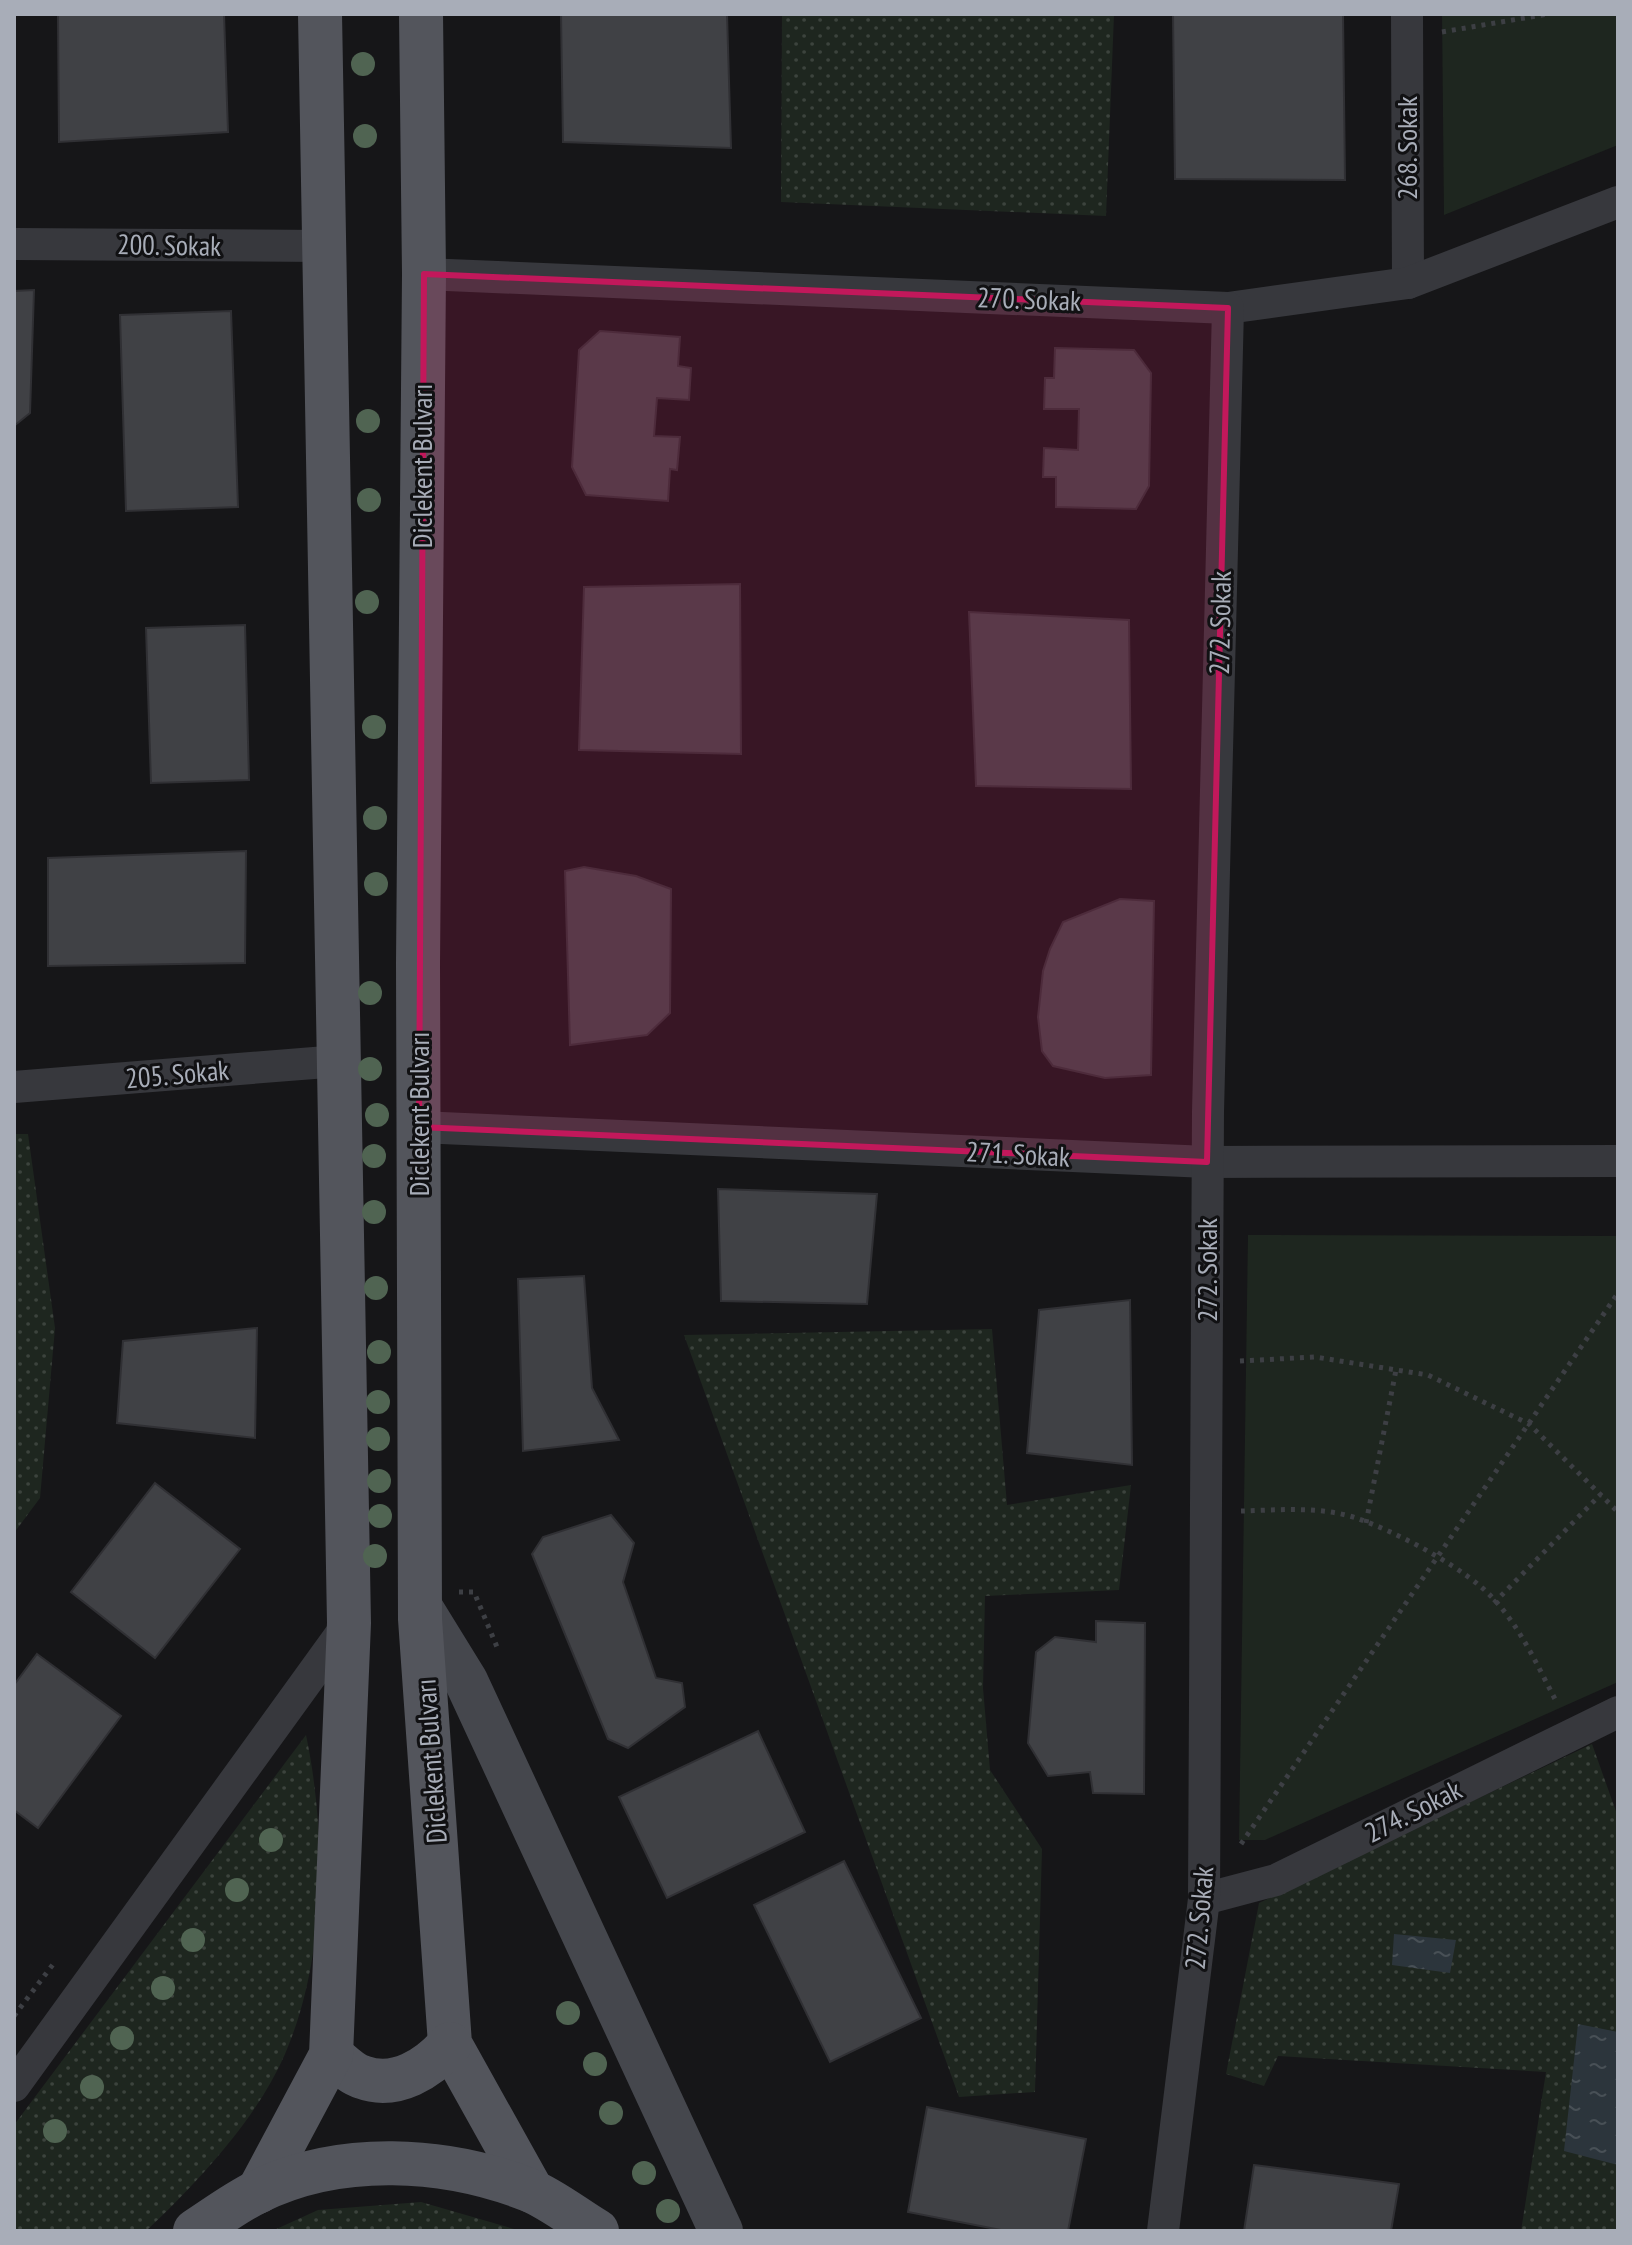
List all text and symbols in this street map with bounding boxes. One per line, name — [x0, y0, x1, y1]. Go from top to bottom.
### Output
street label: 268. Sokak — [1388, 96, 1425, 200]
street label: 200. Sokak — [117, 225, 221, 264]
street label: 270. Sokak — [976, 278, 1082, 319]
street label: Diclekent Bulvarı — [403, 384, 440, 548]
street label: 272. Sokak — [1200, 571, 1239, 675]
street label: Diclekent Bulvarı — [400, 1032, 437, 1196]
street label: 205. Sokak — [124, 1051, 230, 1096]
street label: 271. Sokak — [965, 1132, 1071, 1175]
street label: 272. Sokak — [1188, 1218, 1225, 1322]
street label: Diclekent Bulvarı — [406, 1678, 455, 1844]
street label: 274. Sokak — [1358, 1770, 1468, 1851]
street label: 272. Sokak — [1176, 1864, 1221, 1971]

